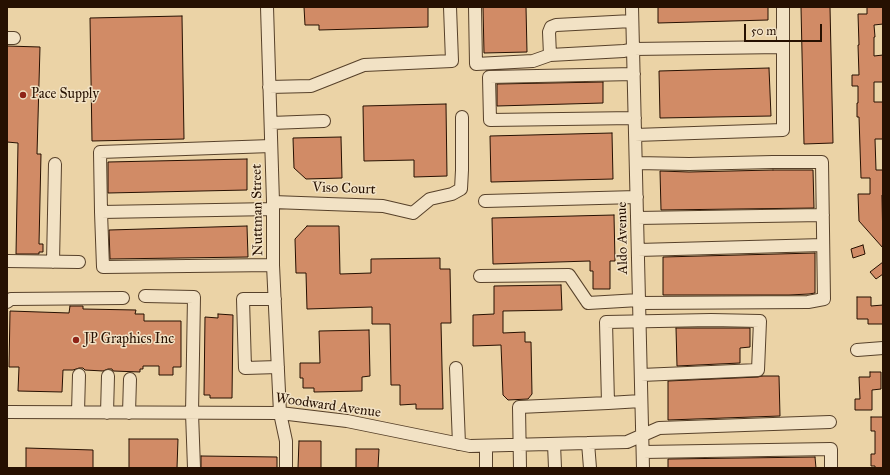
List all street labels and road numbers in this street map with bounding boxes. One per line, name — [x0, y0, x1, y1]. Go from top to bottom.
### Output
street label: Nuttman Street — [249, 164, 267, 256]
street label: Viso Court — [312, 180, 376, 198]
street label: Aldo Avenue — [614, 202, 632, 274]
street label: Woodward Avenue — [274, 390, 382, 422]

